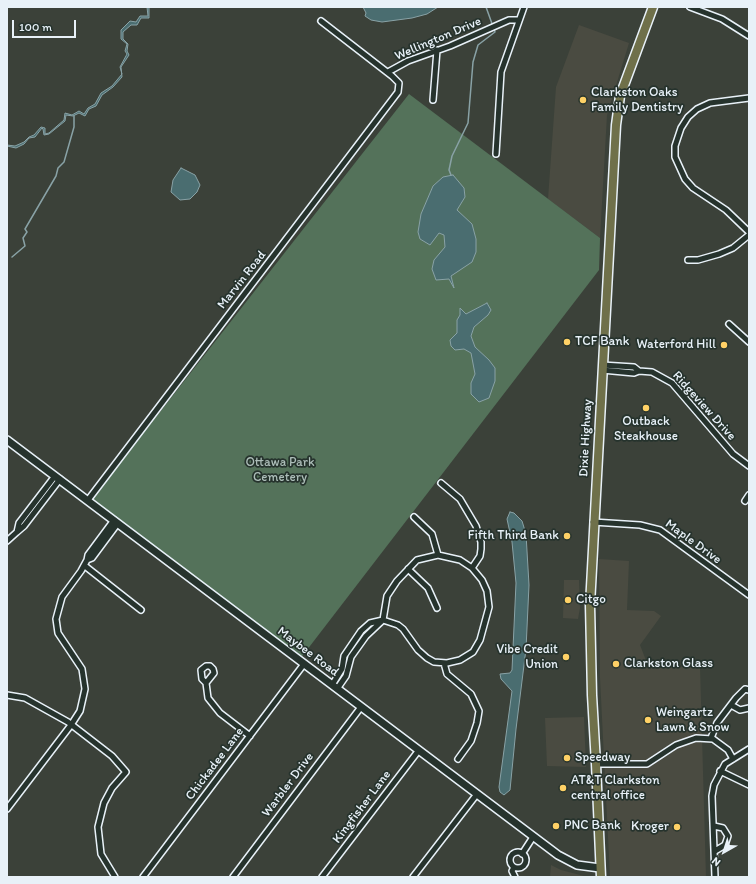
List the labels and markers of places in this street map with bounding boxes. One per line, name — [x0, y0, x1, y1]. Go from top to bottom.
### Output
place label: Clarkston Oaks Family Dentistry — [591, 85, 683, 116]
marker: Clarkston Oaks Family Dentistry — [578, 95, 588, 105]
place label: TCF Bank — [575, 334, 629, 350]
marker: TCF Bank — [562, 337, 572, 347]
place label: Waterford Hill — [636, 337, 716, 353]
marker: Waterford Hill — [719, 340, 729, 350]
marker: Outback Steakhouse — [641, 403, 651, 413]
place label: Outback Steakhouse — [614, 414, 678, 445]
place label: Fifth Third Bank — [468, 528, 559, 544]
marker: Fifth Third Bank — [562, 531, 572, 541]
place label: Citgo — [576, 592, 606, 608]
marker: Citgo — [563, 595, 573, 605]
place label: Vibe Credit Union — [496, 642, 558, 673]
marker: Vibe Credit Union — [561, 652, 571, 662]
place label: Clarkston Glass — [624, 656, 713, 672]
marker: Clarkston Glass — [611, 659, 621, 669]
place label: Weingartz Lawn & Snow — [656, 705, 729, 736]
marker: Weingartz Lawn & Snow — [643, 715, 653, 725]
place label: Speedway — [575, 750, 630, 766]
marker: Speedway — [562, 753, 572, 763]
place label: AT&T Clarkston central office — [571, 773, 660, 804]
marker: AT&T Clarkston central office — [558, 783, 568, 793]
place label: PNC Bank — [564, 818, 621, 834]
place label: Kroger — [631, 819, 669, 835]
marker: PNC Bank — [551, 821, 561, 831]
marker: Kroger — [672, 822, 682, 832]

